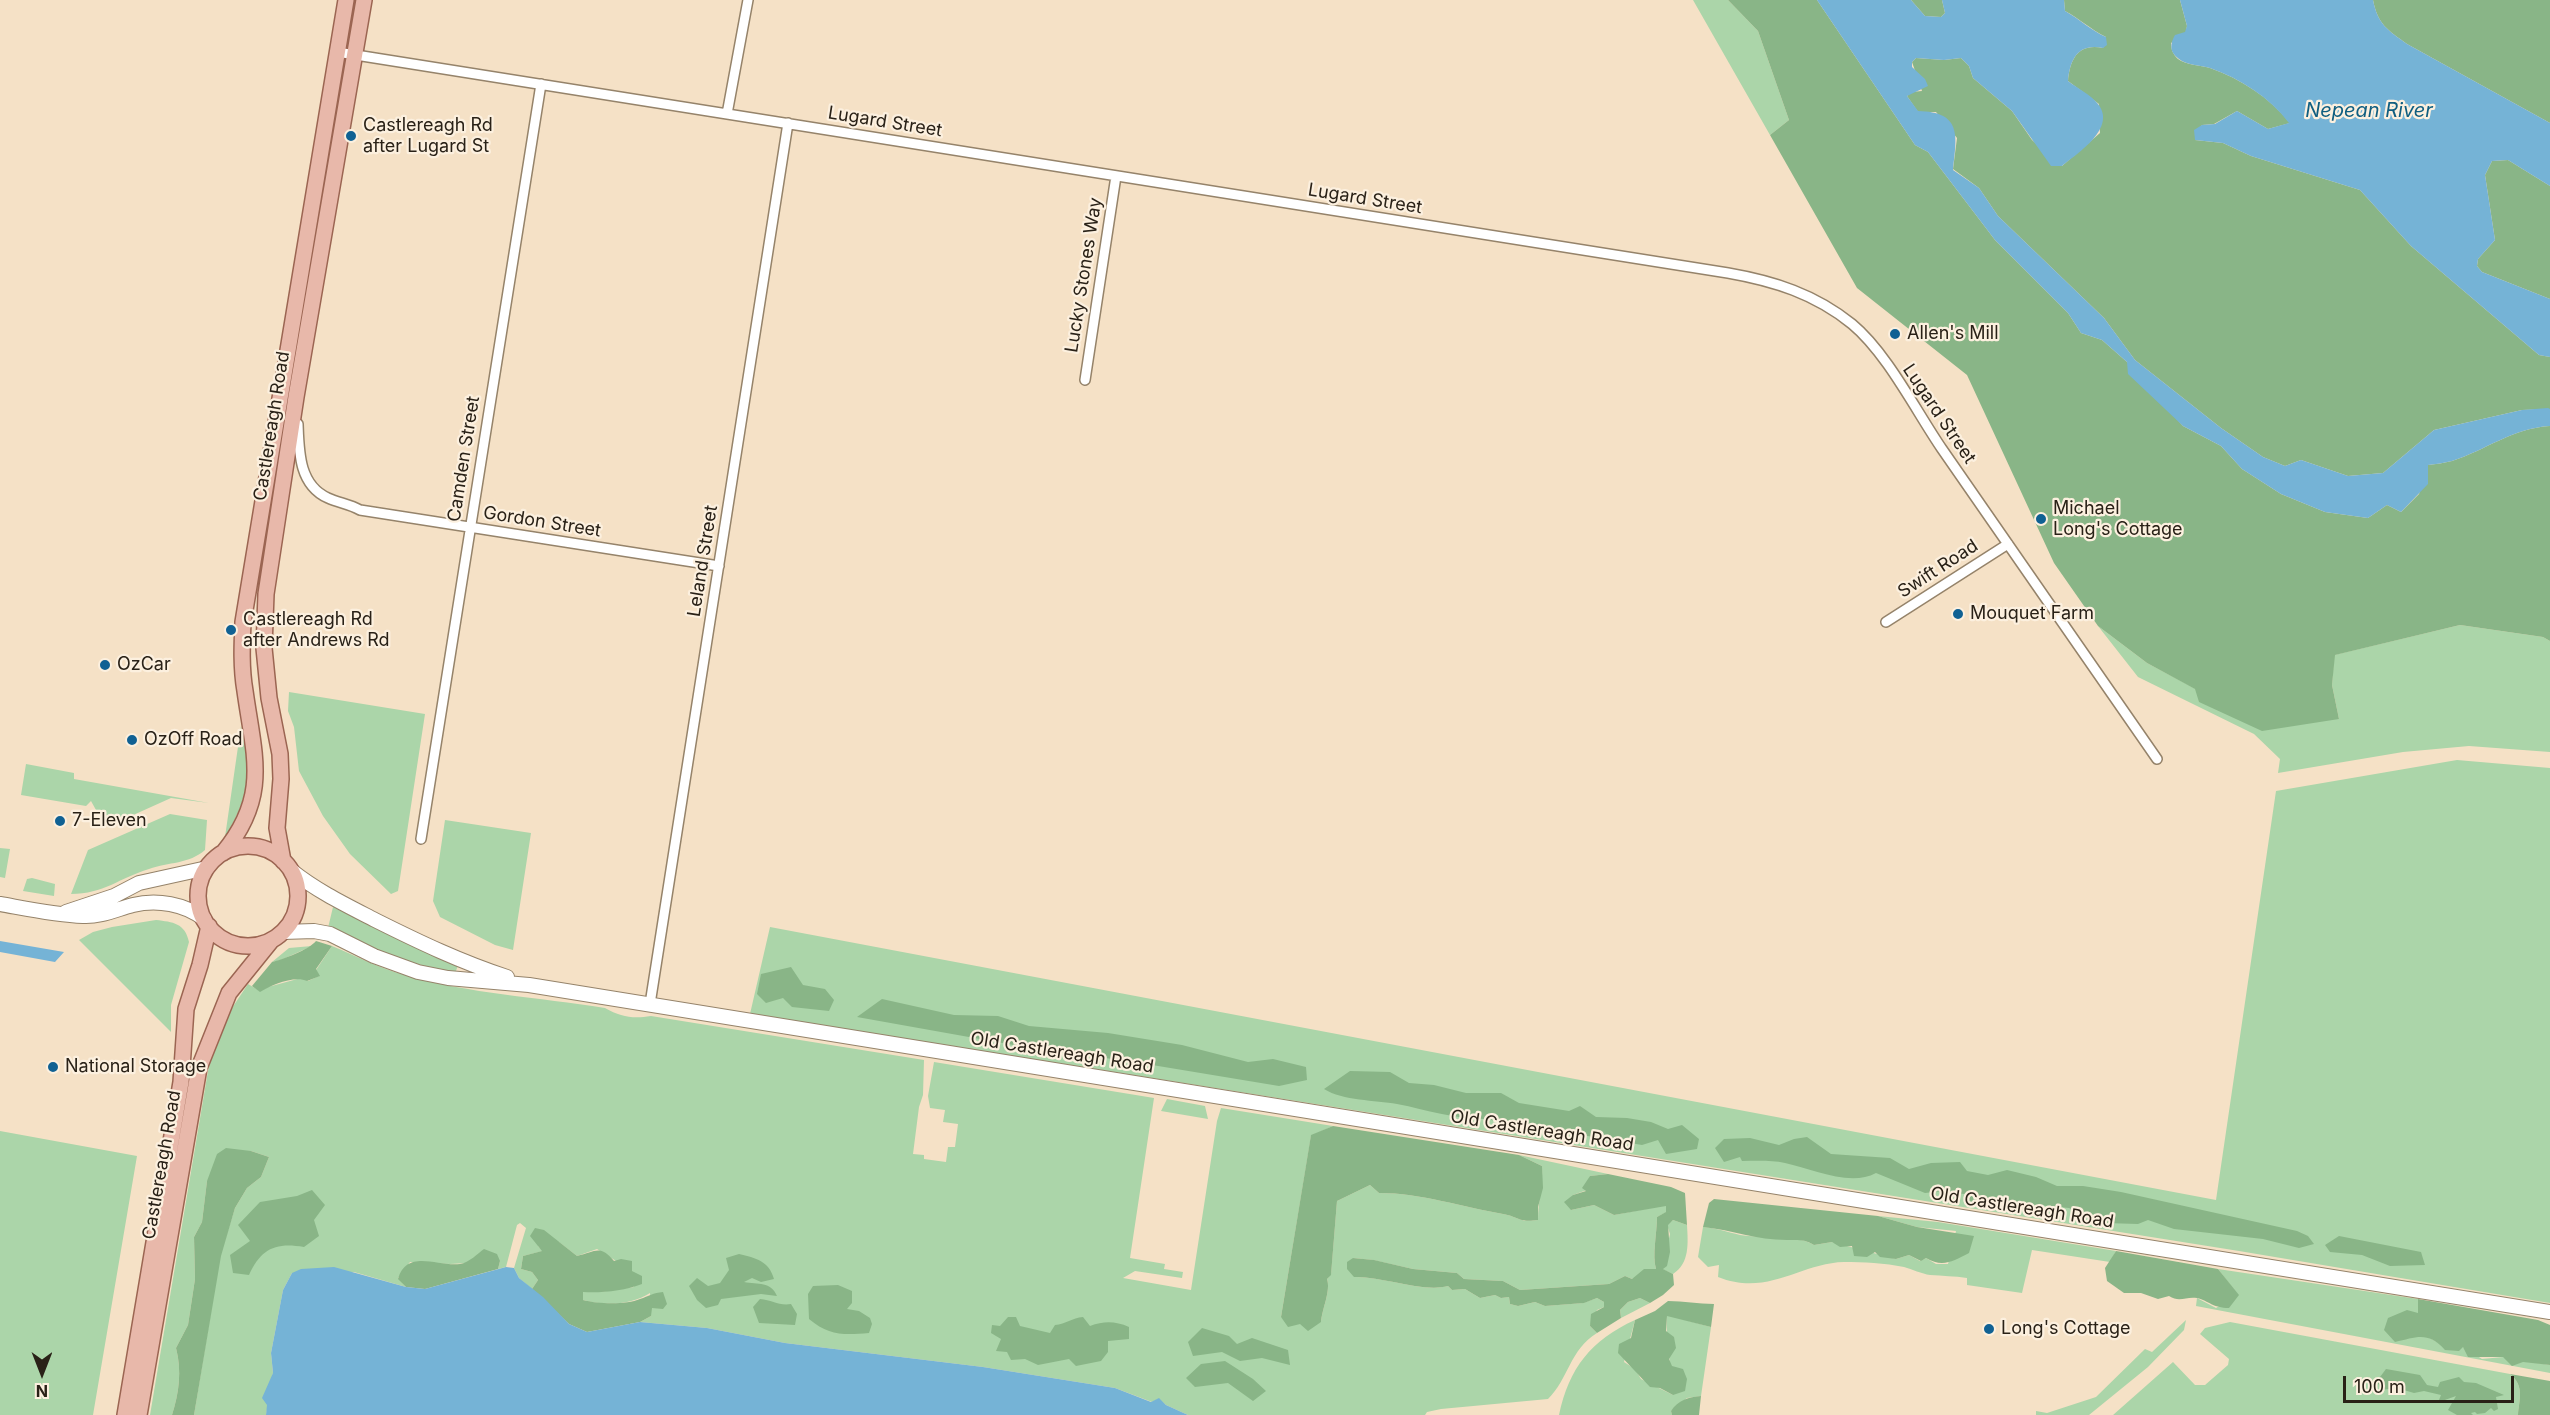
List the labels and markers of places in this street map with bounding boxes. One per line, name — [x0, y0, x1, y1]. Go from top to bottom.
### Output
place label: Castlereagh Rd after Lugard St — [363, 115, 493, 158]
marker: Castlereagh Rd after Lugard St — [344, 129, 358, 143]
place label: Allen's Mill — [1907, 323, 1999, 345]
marker: Allen's Mill — [1888, 327, 1902, 341]
place label: Michael Long's Cottage — [2053, 498, 2183, 540]
marker: Michael Long's Cottage — [2034, 512, 2048, 526]
place label: Mouquet Farm — [1970, 603, 2094, 625]
marker: Mouquet Farm — [1951, 607, 1965, 621]
place label: Castlereagh Rd after Andrews Rd — [243, 609, 390, 652]
marker: Castlereagh Rd after Andrews Rd — [224, 623, 238, 637]
place label: OzCar — [117, 654, 171, 676]
marker: OzCar — [98, 658, 112, 672]
place label: OzOff Road — [144, 729, 243, 751]
marker: OzOff Road — [125, 733, 139, 747]
place label: 7-Eleven — [72, 810, 147, 832]
marker: 7-Eleven — [53, 814, 67, 828]
place label: National Storage — [65, 1056, 206, 1078]
marker: National Storage — [46, 1060, 60, 1074]
place label: Long's Cottage — [2001, 1318, 2131, 1340]
marker: Long's Cottage — [1982, 1322, 1996, 1336]

